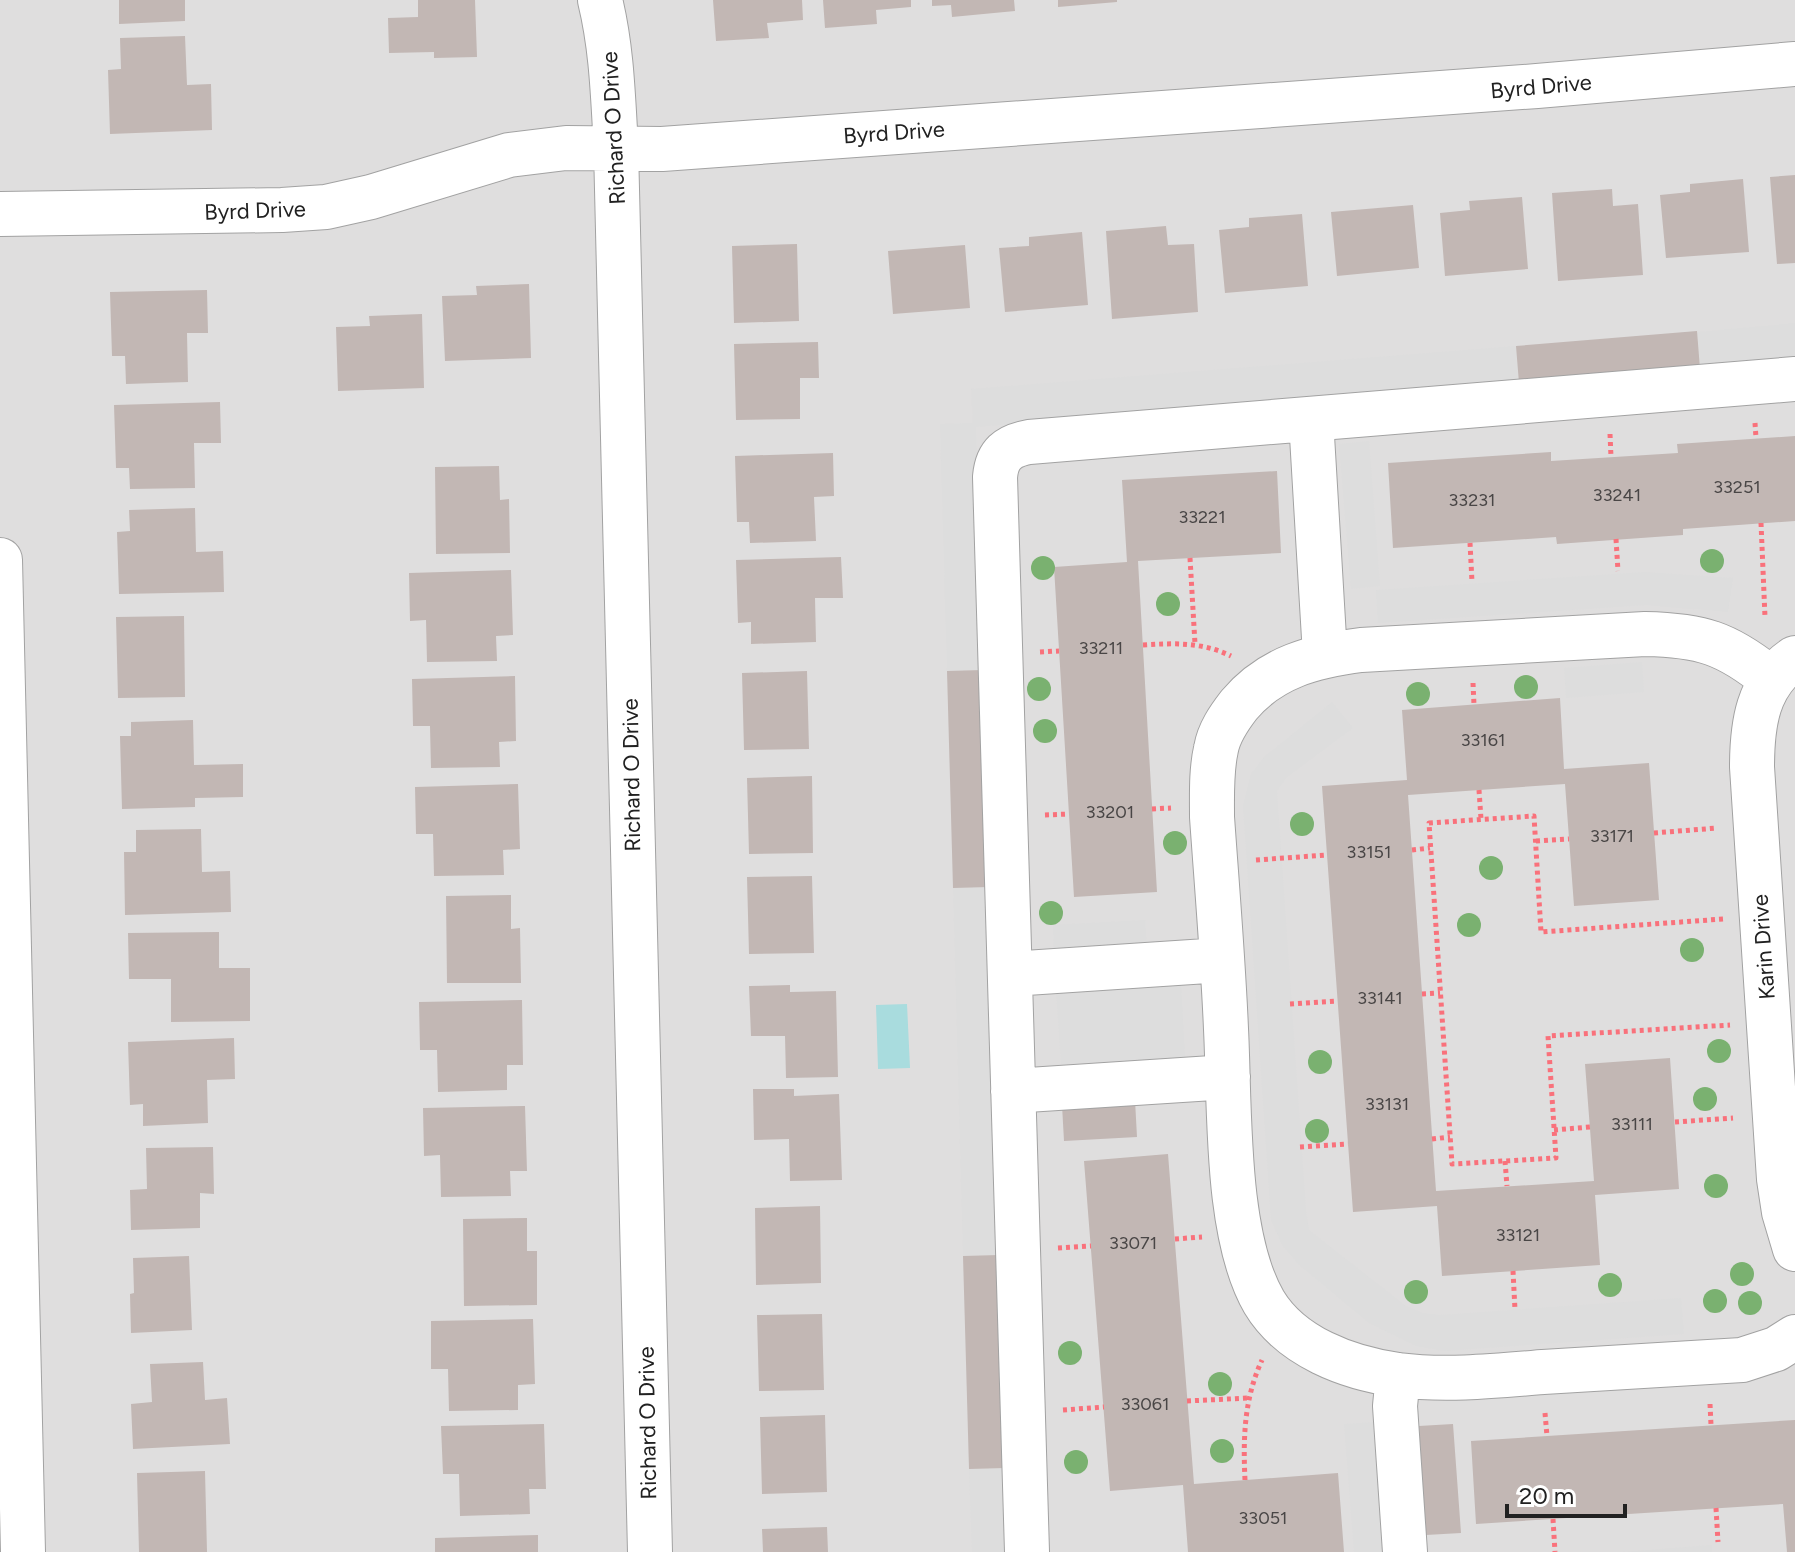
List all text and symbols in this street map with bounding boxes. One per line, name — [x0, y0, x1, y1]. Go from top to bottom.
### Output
street label: Richard O Drive — [596, 51, 631, 205]
street label: Byrd Drive — [1489, 69, 1593, 104]
street label: Byrd Drive — [842, 115, 946, 150]
street label: Byrd Drive — [204, 195, 306, 226]
house number: 33251 — [1713, 476, 1761, 498]
house number: 33241 — [1593, 484, 1641, 506]
house number: 33231 — [1449, 489, 1495, 511]
house number: 33221 — [1178, 506, 1226, 528]
house number: 33211 — [1079, 637, 1123, 659]
street label: Richard O Drive — [617, 698, 646, 852]
house number: 33161 — [1461, 729, 1505, 751]
house number: 33201 — [1086, 801, 1134, 823]
house number: 33171 — [1590, 825, 1634, 847]
house number: 33151 — [1347, 841, 1391, 863]
street label: Karin Drive — [1746, 893, 1781, 1001]
house number: 33141 — [1357, 987, 1403, 1009]
house number: 33131 — [1365, 1093, 1409, 1115]
house number: 33111 — [1611, 1113, 1653, 1135]
house number: 33121 — [1496, 1224, 1540, 1246]
house number: 33071 — [1109, 1232, 1157, 1254]
street label: Richard O Drive — [633, 1346, 662, 1500]
house number: 33061 — [1121, 1393, 1169, 1415]
scale bar — [1507, 1468, 1625, 1518]
text: 20 m — [1519, 1481, 1574, 1510]
house number: 33051 — [1239, 1507, 1287, 1529]

